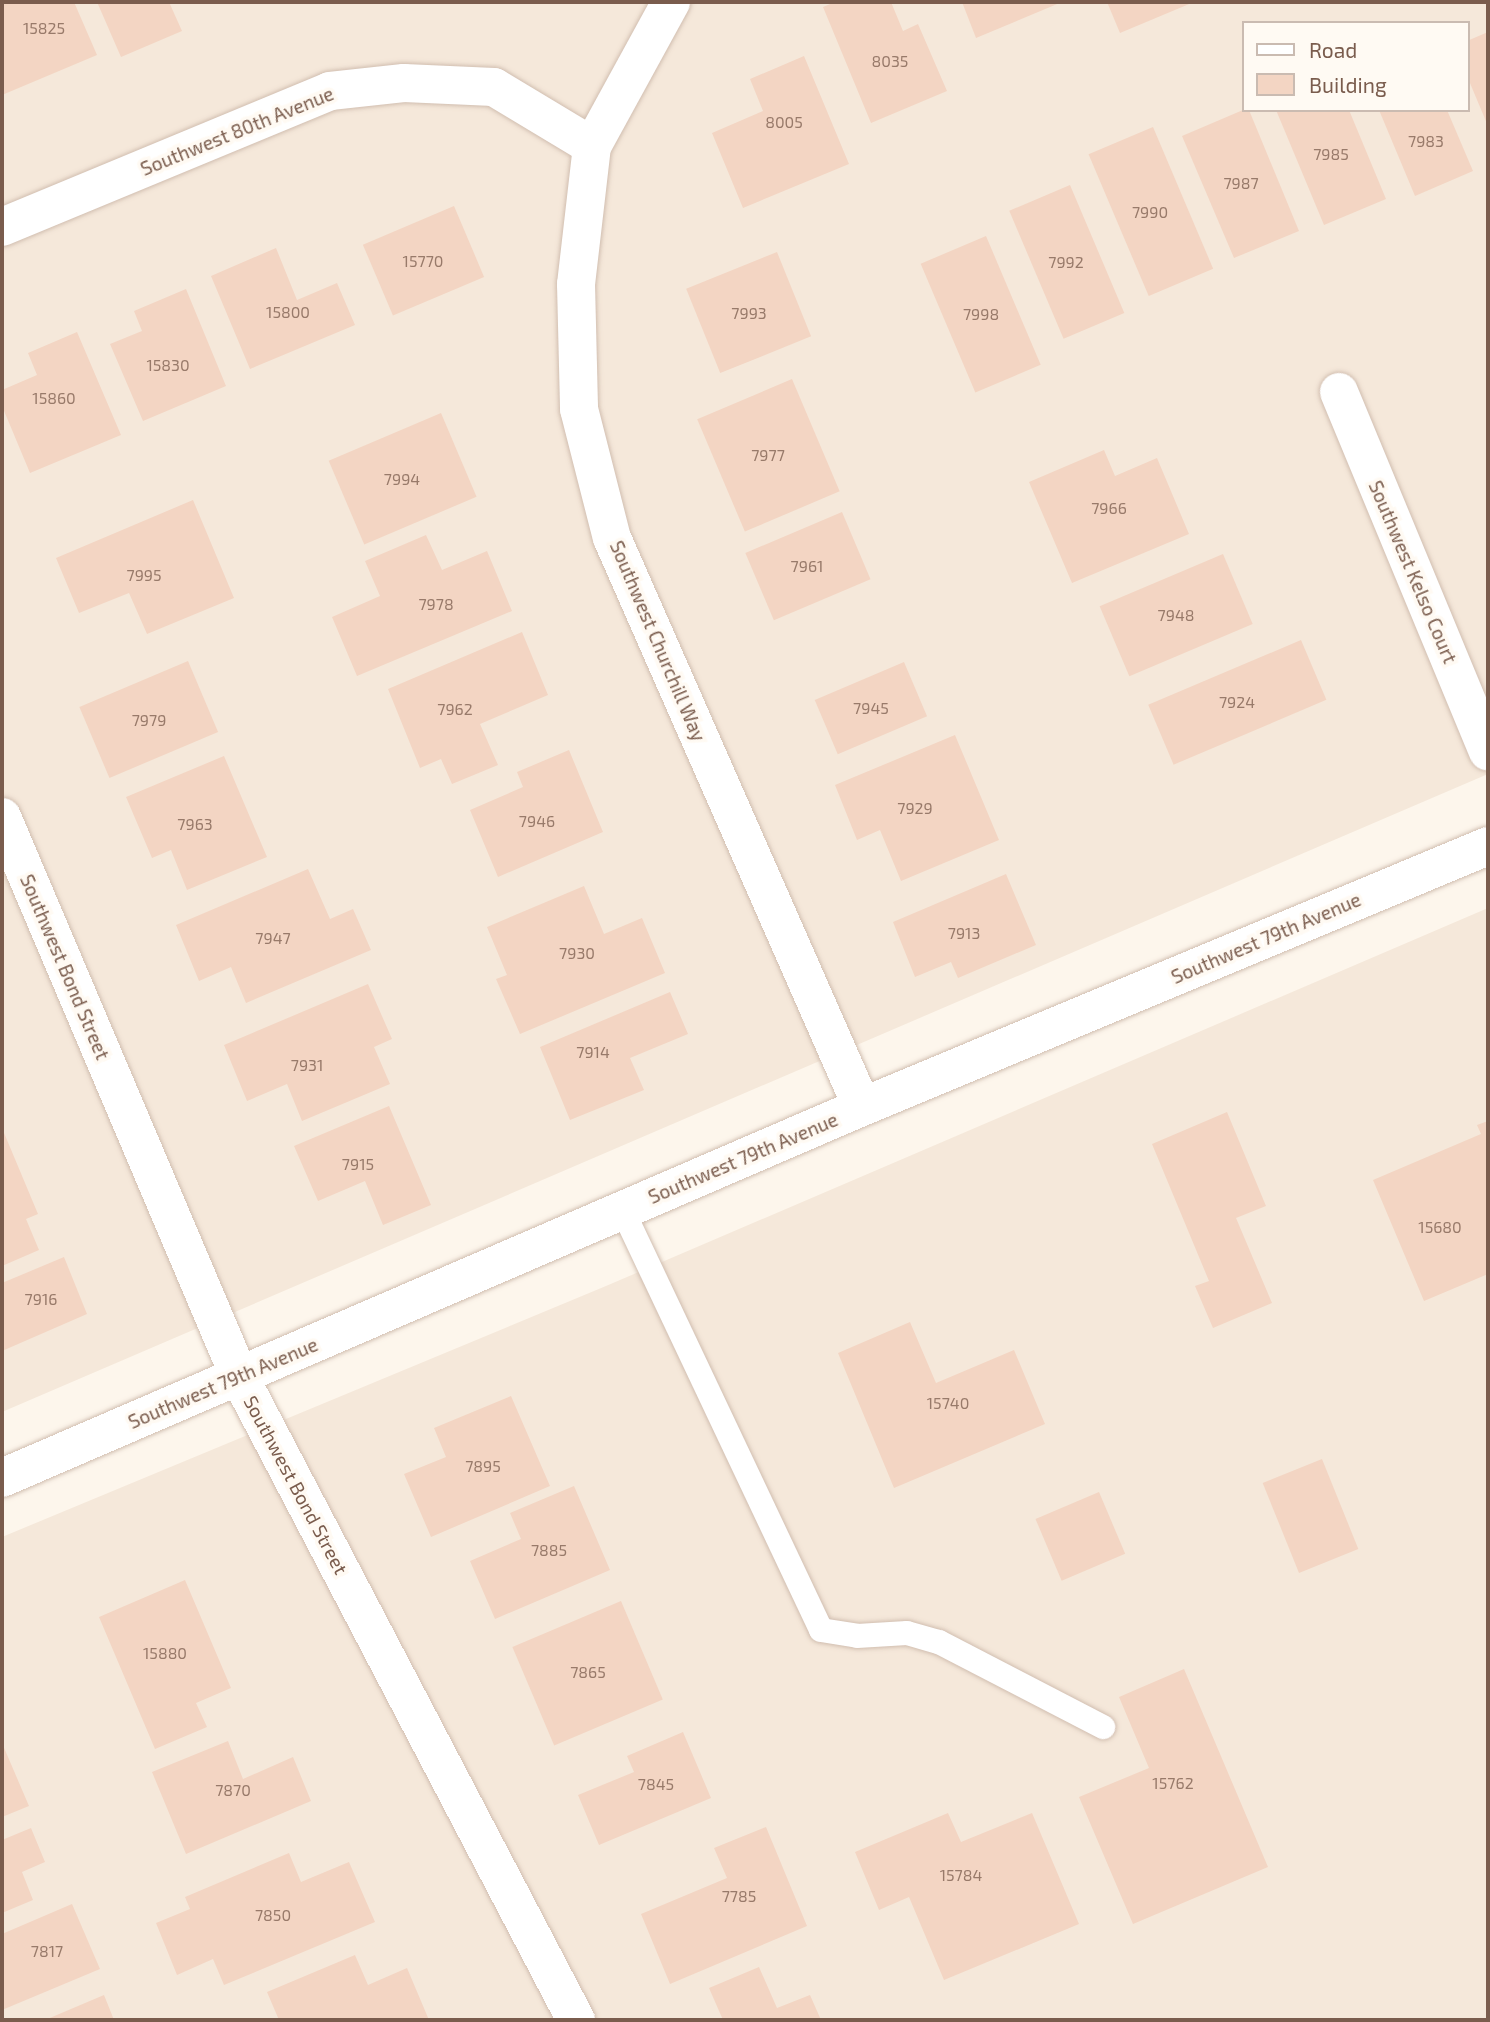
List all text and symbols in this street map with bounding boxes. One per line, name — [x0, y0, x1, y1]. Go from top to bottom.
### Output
house number: 15825 — [23, 18, 65, 38]
legend — [1242, 21, 1469, 112]
text: Road — [1309, 37, 1357, 62]
house number: 8035 — [872, 51, 908, 71]
text: Building — [1309, 72, 1387, 97]
street label: Southwest 80th Avenue — [137, 82, 337, 180]
house number: 8005 — [765, 112, 803, 132]
house number: 7983 — [1408, 131, 1444, 151]
house number: 7985 — [1313, 144, 1349, 164]
house number: 7987 — [1223, 173, 1259, 193]
house number: 7990 — [1132, 202, 1168, 222]
house number: 15770 — [403, 251, 443, 271]
house number: 7992 — [1048, 252, 1084, 272]
house number: 15800 — [266, 302, 310, 322]
house number: 7993 — [731, 303, 767, 323]
house number: 7998 — [963, 304, 999, 324]
house number: 15830 — [146, 355, 190, 375]
house number: 15860 — [32, 388, 76, 408]
house number: 7977 — [751, 445, 785, 465]
house number: 7994 — [384, 469, 420, 489]
street label: Southwest Kelso Court — [1364, 477, 1462, 667]
house number: 7966 — [1091, 498, 1127, 518]
street label: Southwest Churchill Way — [605, 537, 711, 745]
house number: 7961 — [791, 556, 823, 576]
house number: 7995 — [126, 565, 162, 585]
house number: 7978 — [418, 594, 454, 614]
house number: 7948 — [1158, 605, 1194, 625]
house number: 7924 — [1219, 692, 1255, 712]
house number: 7945 — [853, 698, 889, 718]
house number: 7962 — [437, 699, 473, 719]
house number: 7979 — [132, 710, 166, 730]
house number: 7929 — [897, 798, 933, 818]
house number: 7946 — [519, 811, 555, 831]
house number: 7963 — [177, 814, 213, 834]
street label: Southwest Bond Street — [16, 871, 114, 1063]
street label: Southwest 79th Avenue — [1168, 888, 1364, 988]
house number: 7913 — [948, 923, 980, 943]
house number: 7947 — [255, 928, 291, 948]
house number: 7930 — [559, 943, 595, 963]
house number: 7914 — [576, 1042, 610, 1062]
house number: 7931 — [291, 1055, 323, 1075]
street label: Southwest 79th Avenue — [645, 1108, 841, 1208]
house number: 7915 — [342, 1154, 374, 1174]
house number: 15680 — [1418, 1217, 1462, 1237]
house number: 7916 — [25, 1289, 57, 1309]
street label: Southwest 79th Avenue — [125, 1333, 321, 1433]
street label: Southwest Bond Street — [239, 1392, 353, 1578]
house number: 15740 — [927, 1393, 969, 1413]
house number: 7895 — [465, 1456, 501, 1476]
house number: 7885 — [531, 1540, 567, 1560]
house number: 15880 — [143, 1643, 187, 1663]
house number: 7865 — [570, 1662, 606, 1682]
house number: 15762 — [1152, 1773, 1194, 1793]
house number: 7845 — [638, 1774, 674, 1794]
house number: 7870 — [215, 1780, 251, 1800]
house number: 15784 — [940, 1865, 982, 1885]
house number: 7785 — [722, 1886, 756, 1906]
house number: 7850 — [255, 1905, 291, 1925]
house number: 7817 — [31, 1941, 63, 1961]

